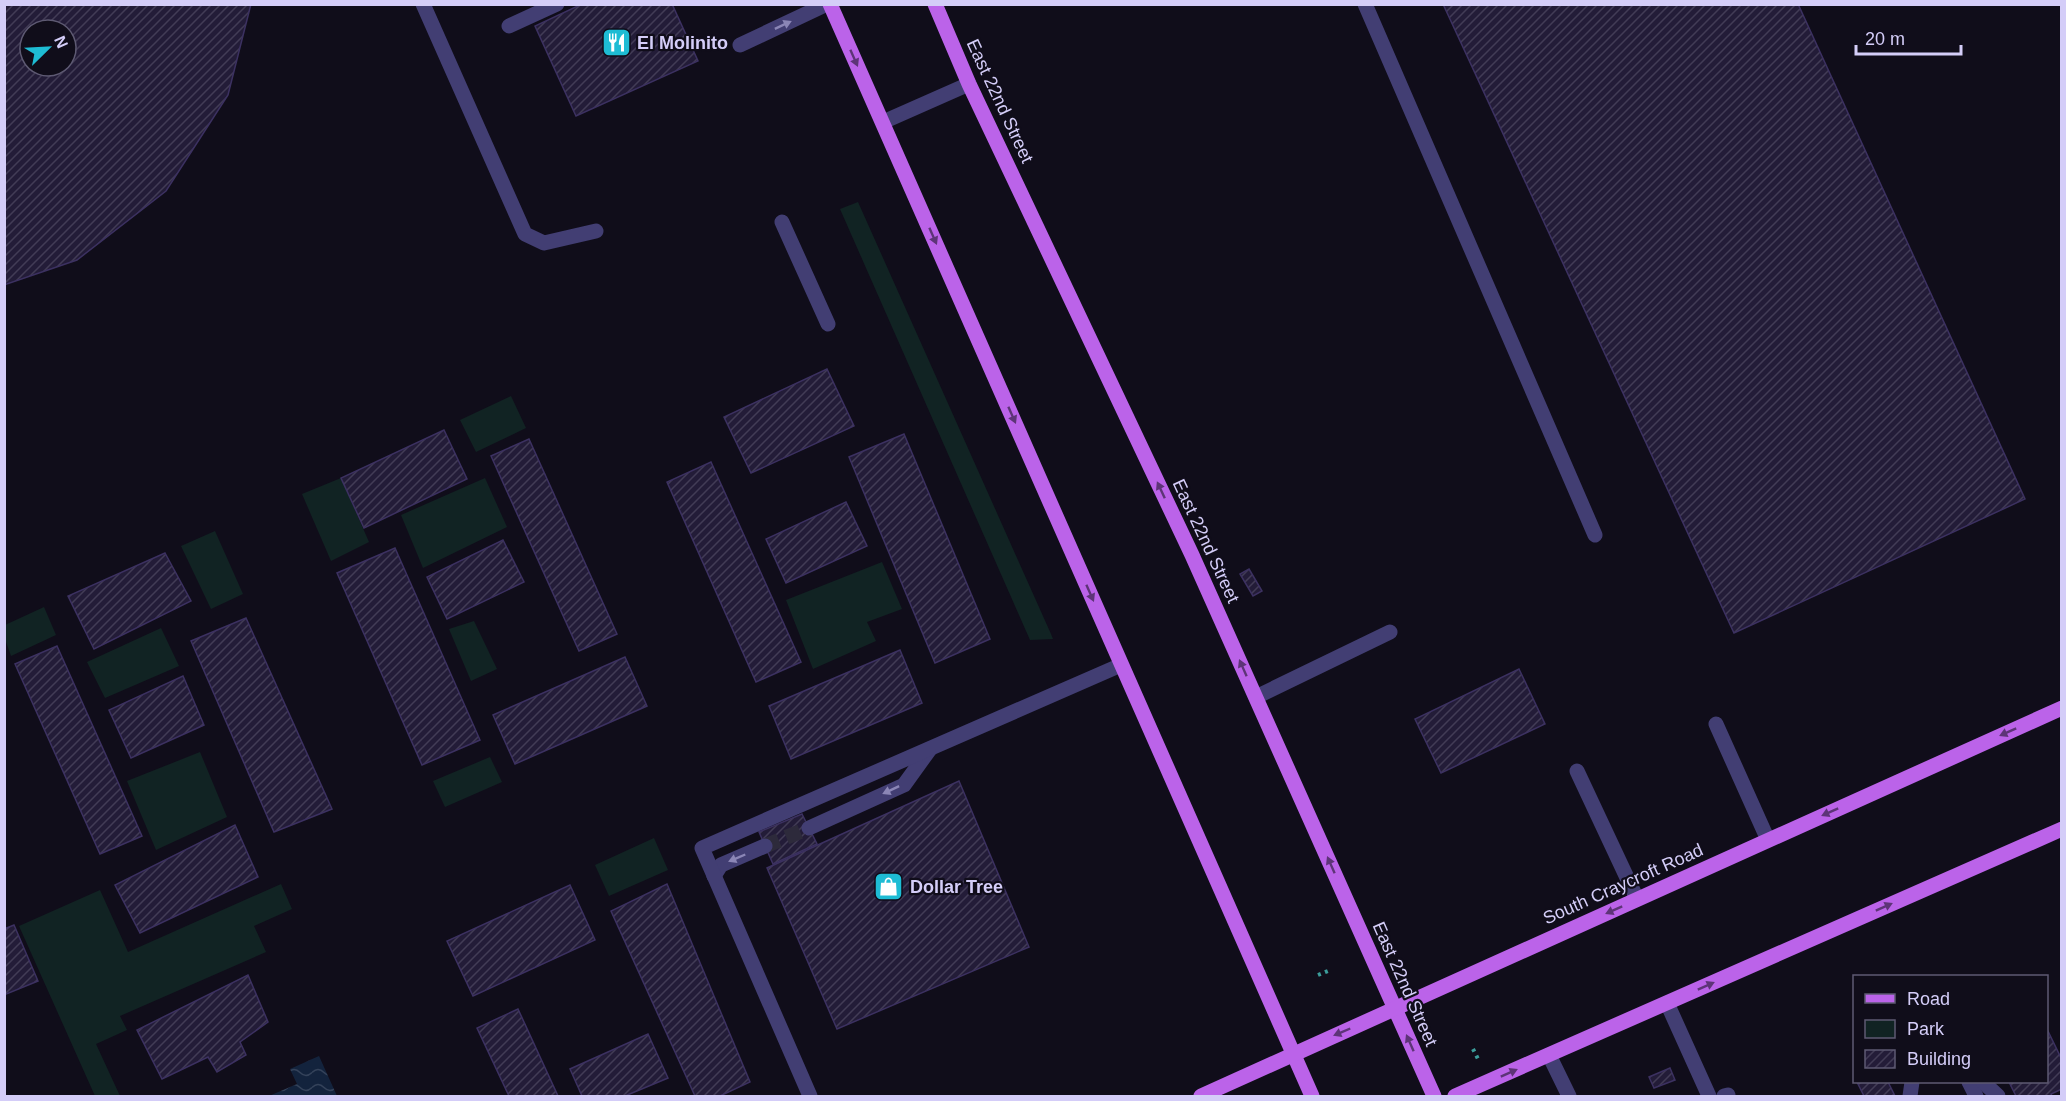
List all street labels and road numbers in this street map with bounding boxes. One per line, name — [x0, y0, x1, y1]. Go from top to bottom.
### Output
street label: East 22nd Street — [963, 36, 1037, 166]
street label: East 22nd Street — [1169, 476, 1243, 606]
street label: South Craycroft Road — [1540, 840, 1706, 928]
street label: East 22nd Street — [1369, 919, 1441, 1049]

